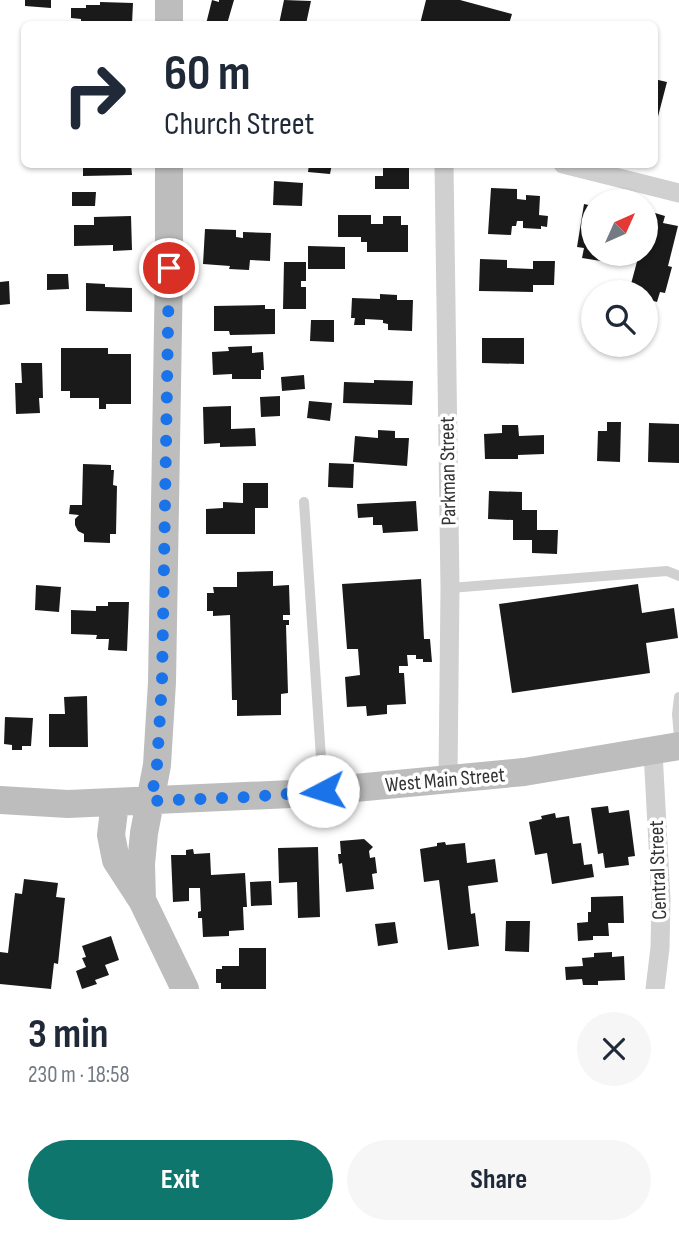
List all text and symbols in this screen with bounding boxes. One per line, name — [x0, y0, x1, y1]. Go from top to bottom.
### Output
text: 60 m — [164, 45, 251, 104]
icon: right — [49, 49, 140, 140]
text: Church Street — [164, 105, 314, 144]
north arrow — [581, 189, 658, 266]
map controls — [581, 189, 658, 357]
pin — [139, 238, 199, 298]
icon: arrive — [150, 249, 188, 287]
button: search — [581, 280, 658, 357]
street label: Parkman Street — [435, 416, 461, 526]
position arrow — [286, 754, 360, 828]
street label: West Main Street — [384, 762, 506, 798]
street label: Central Street — [644, 820, 672, 920]
text: 3 min — [28, 1009, 108, 1060]
button: close — [577, 1012, 651, 1086]
text: 230 m · 18:58 — [28, 1061, 130, 1089]
button: Exit — [28, 1140, 333, 1220]
button: Share — [347, 1140, 651, 1220]

